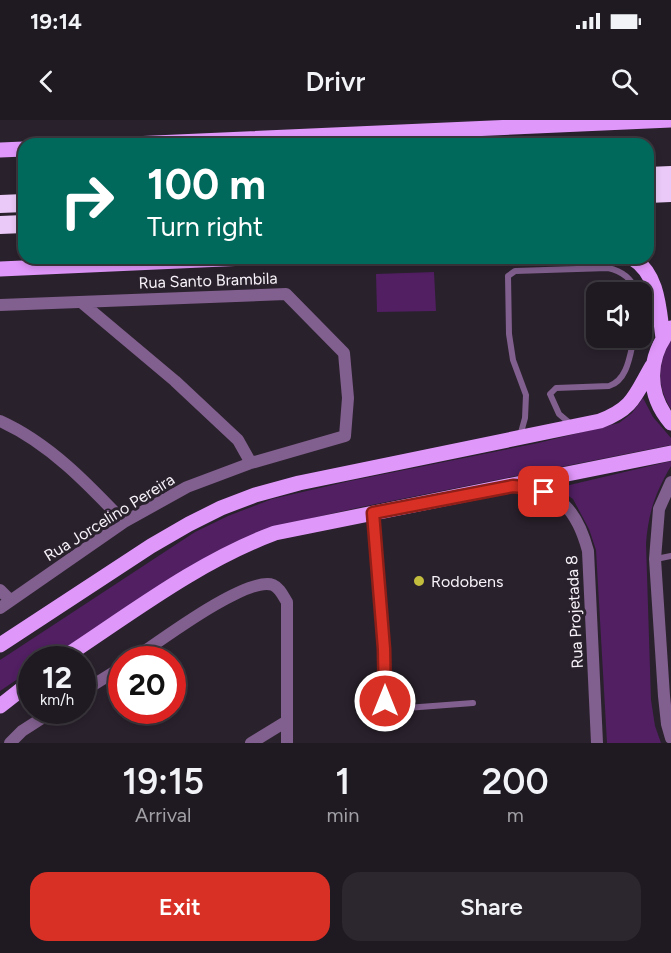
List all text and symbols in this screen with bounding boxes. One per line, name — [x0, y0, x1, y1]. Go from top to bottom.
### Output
text: 19:14 — [30, 8, 82, 35]
icon: back — [30, 65, 63, 98]
text: Drivr — [306, 65, 365, 98]
icon: search — [608, 65, 641, 98]
text: 100 m — [147, 159, 266, 210]
icon: right — [48, 162, 126, 240]
text: Turn right — [147, 210, 263, 243]
street label: Rua Santo Brambila — [138, 269, 278, 292]
map controls — [586, 282, 652, 348]
button: sound — [586, 282, 652, 348]
pin — [518, 466, 569, 517]
street label: Rua Jorcelino Pereira — [41, 470, 178, 565]
icon: arrive — [527, 475, 560, 508]
street label: Rua Projetada 8 — [562, 555, 587, 669]
place label: Rodobens — [431, 572, 503, 591]
marker: Rodobens — [412, 574, 426, 588]
speed limit sign: 20 — [108, 646, 186, 724]
text: 12 — [42, 659, 72, 696]
position arrow — [353, 669, 417, 733]
text: km/h — [40, 691, 74, 709]
text: 19:15 — [122, 760, 204, 803]
text: 1 — [335, 760, 350, 803]
text: 200 — [482, 760, 549, 803]
text: Arrival — [135, 803, 191, 827]
text: min — [326, 803, 359, 827]
text: m — [507, 803, 524, 827]
button: Exit — [30, 872, 330, 941]
button: Share — [342, 872, 641, 941]

